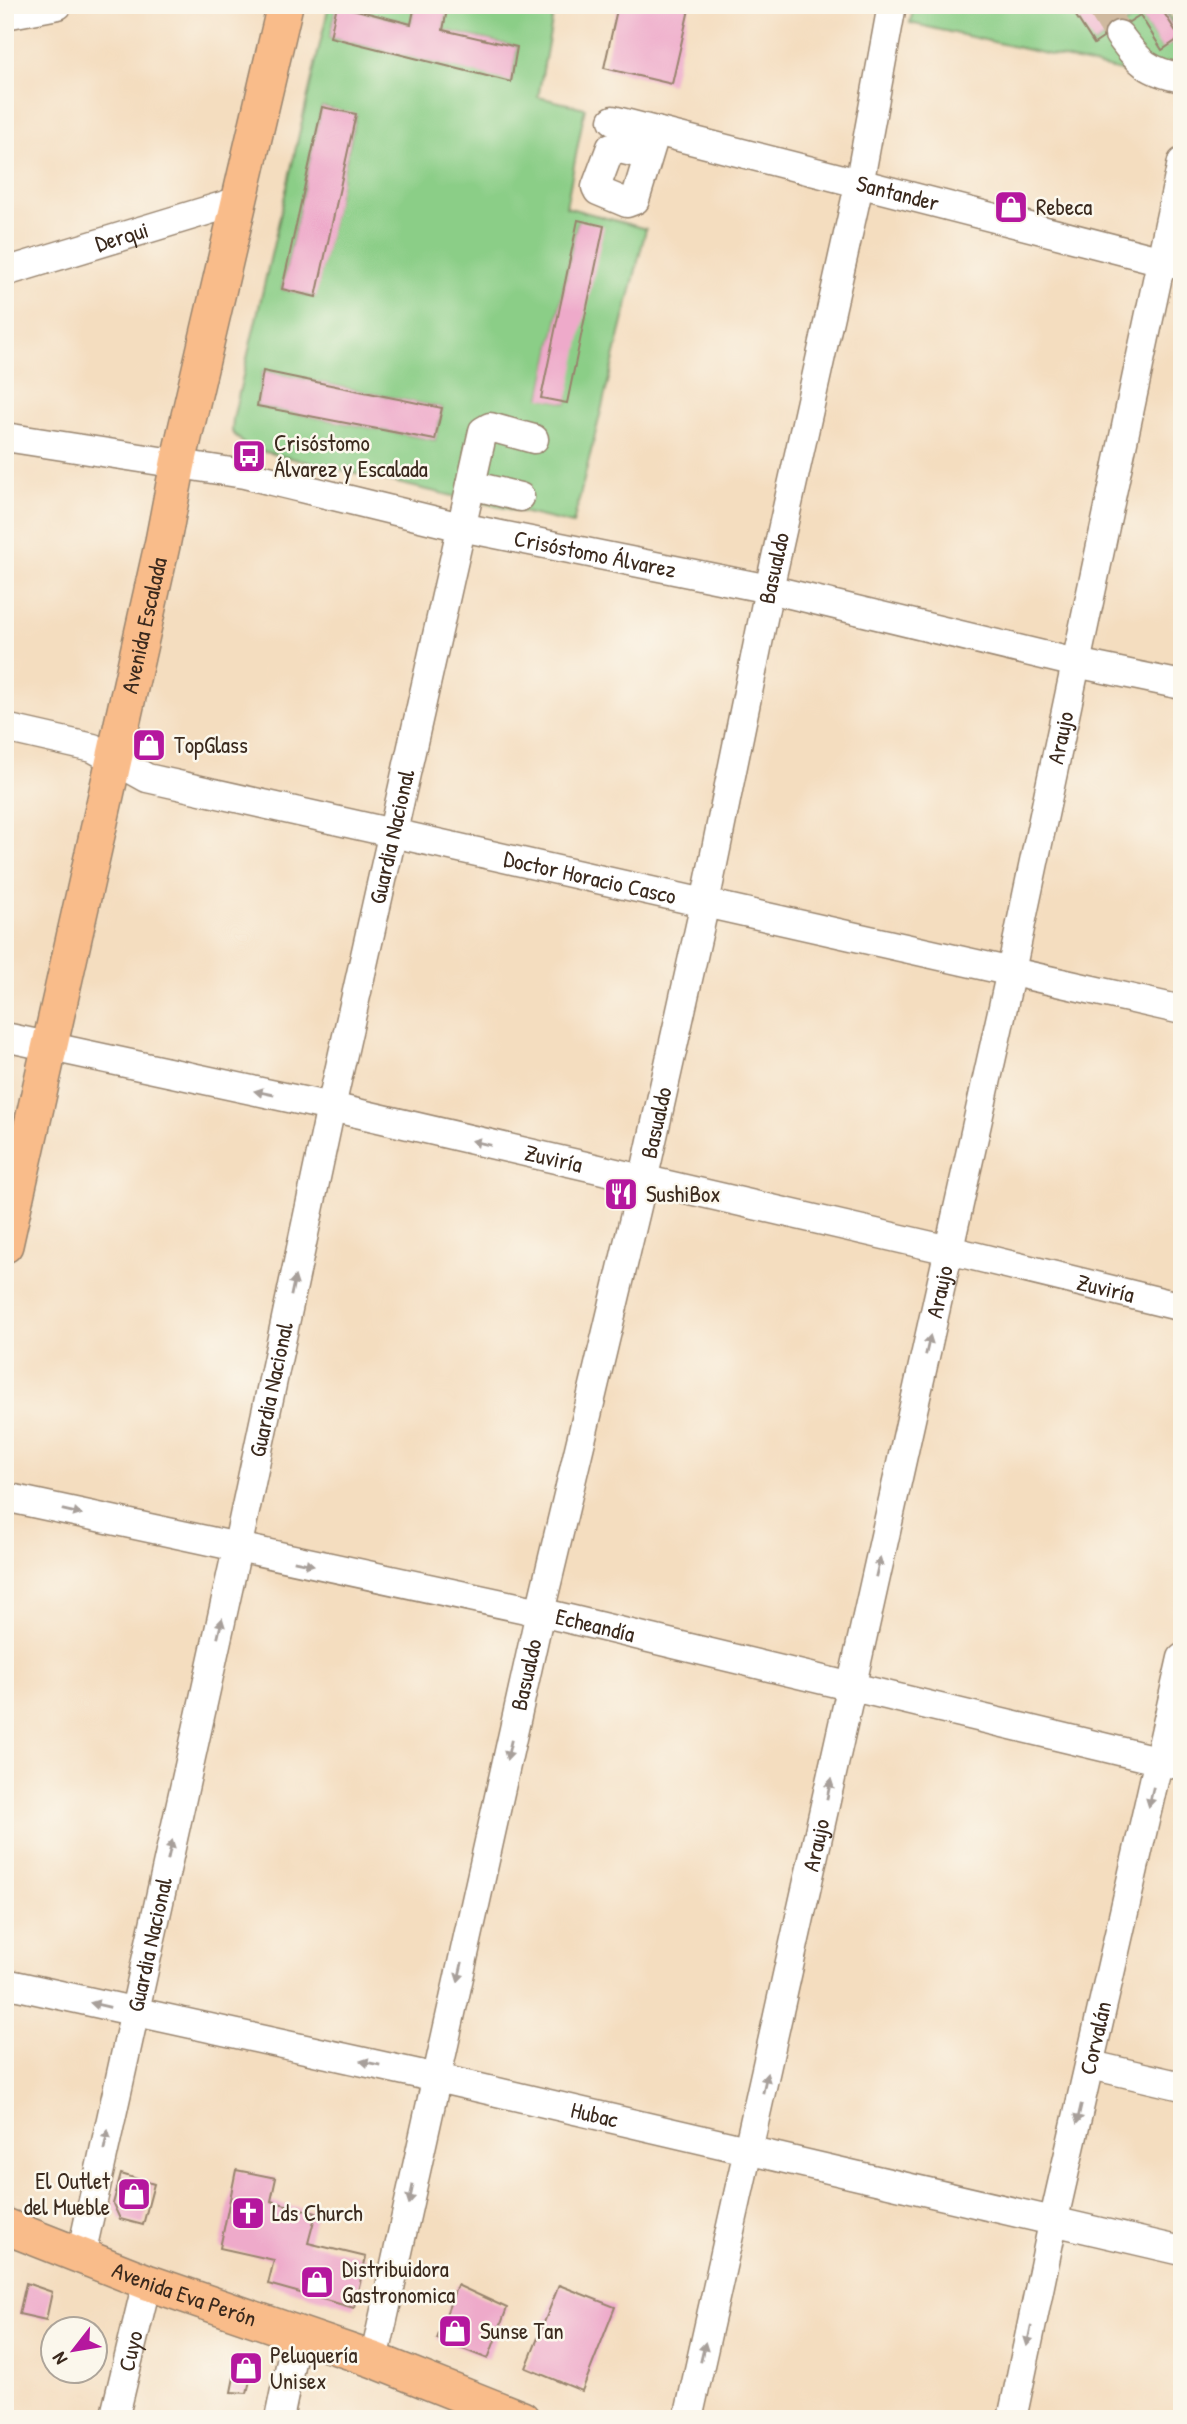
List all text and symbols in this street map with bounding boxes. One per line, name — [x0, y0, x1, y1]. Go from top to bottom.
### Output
street label: Santander — [853, 167, 943, 218]
shop icon: Rebeca — [992, 188, 1030, 226]
place label: Rebeca — [1036, 191, 1092, 222]
street label: Derqui — [91, 213, 152, 259]
place label: Crisóstomo Álvarez y Escalada — [274, 427, 428, 484]
bus stop icon: Crisóstomo Álvarez y Escalada — [230, 437, 268, 475]
street label: Crisóstomo Álvarez — [511, 522, 679, 585]
street label: Basualdo — [750, 529, 796, 606]
street label: Avenida Escalada — [113, 554, 174, 696]
street label: Araujo — [1039, 708, 1080, 767]
shop icon: TopGlass — [130, 726, 168, 764]
place label: TopGlass — [174, 729, 248, 760]
street label: Guardia Nacional — [361, 766, 422, 907]
street label: Doctor Horacio Casco — [501, 842, 679, 911]
street label: Basualdo — [633, 1084, 678, 1161]
one-way arrow — [253, 1087, 275, 1098]
street label: Zuviría — [522, 1136, 586, 1180]
one-way arrow — [470, 1137, 492, 1148]
restaurant icon: SushiBox — [602, 1175, 640, 1213]
place label: SushiBox — [646, 1178, 721, 1209]
street label: Araujo — [918, 1262, 960, 1321]
street label: Zuviría — [1074, 1266, 1138, 1310]
one-way arrow — [287, 1275, 298, 1297]
street label: Guardia Nacional — [241, 1318, 300, 1460]
one-way arrow — [922, 1334, 933, 1356]
one-way arrow — [61, 1507, 83, 1518]
one-way arrow — [873, 1556, 884, 1578]
one-way arrow — [293, 1558, 315, 1569]
street label: Echeandía — [553, 1600, 638, 1649]
one-way arrow — [214, 1617, 225, 1639]
street label: Basualdo — [503, 1636, 549, 1713]
one-way arrow — [504, 1739, 515, 1761]
one-way arrow — [824, 1778, 835, 1800]
one-way arrow — [1145, 1786, 1156, 1808]
street label: Araujo — [795, 1816, 836, 1874]
one-way arrow — [165, 1839, 176, 1861]
street label: Guardia Nacional — [119, 1873, 179, 2015]
one-way arrow — [454, 1961, 465, 1983]
street label: Corvalán — [1071, 1998, 1118, 2078]
one-way arrow — [88, 1999, 110, 2010]
one-way arrow — [359, 2058, 381, 2069]
one-way arrow — [759, 2072, 770, 2094]
street label: Hubac — [568, 2094, 621, 2135]
one-way arrow — [1073, 2103, 1084, 2125]
one-way arrow — [100, 2129, 111, 2151]
place label: El Outlet del Mueble — [24, 2165, 111, 2222]
shop icon: El Outlet del Mueble — [115, 2175, 153, 2213]
one-way arrow — [405, 2183, 416, 2205]
church icon: Lds Church — [229, 2194, 267, 2232]
place label: Lds Church — [272, 2197, 363, 2228]
place label: Distribuidora Gastronomica — [342, 2253, 455, 2310]
street label: Avenida Eva Perón — [108, 2254, 261, 2334]
shop icon: Distribuidora Gastronomica — [298, 2263, 336, 2301]
shop icon: Sunse Tan — [436, 2312, 474, 2350]
place label: Sunse Tan — [480, 2315, 564, 2346]
north arrow — [38, 2316, 108, 2386]
one-way arrow — [1024, 2325, 1035, 2347]
street label: Cuyo — [110, 2327, 150, 2374]
place label: Peluquería Unisex — [270, 2339, 358, 2396]
one-way arrow — [698, 2341, 709, 2363]
text: N — [46, 2348, 73, 2370]
shop icon: Peluquería Unisex — [227, 2349, 265, 2387]

